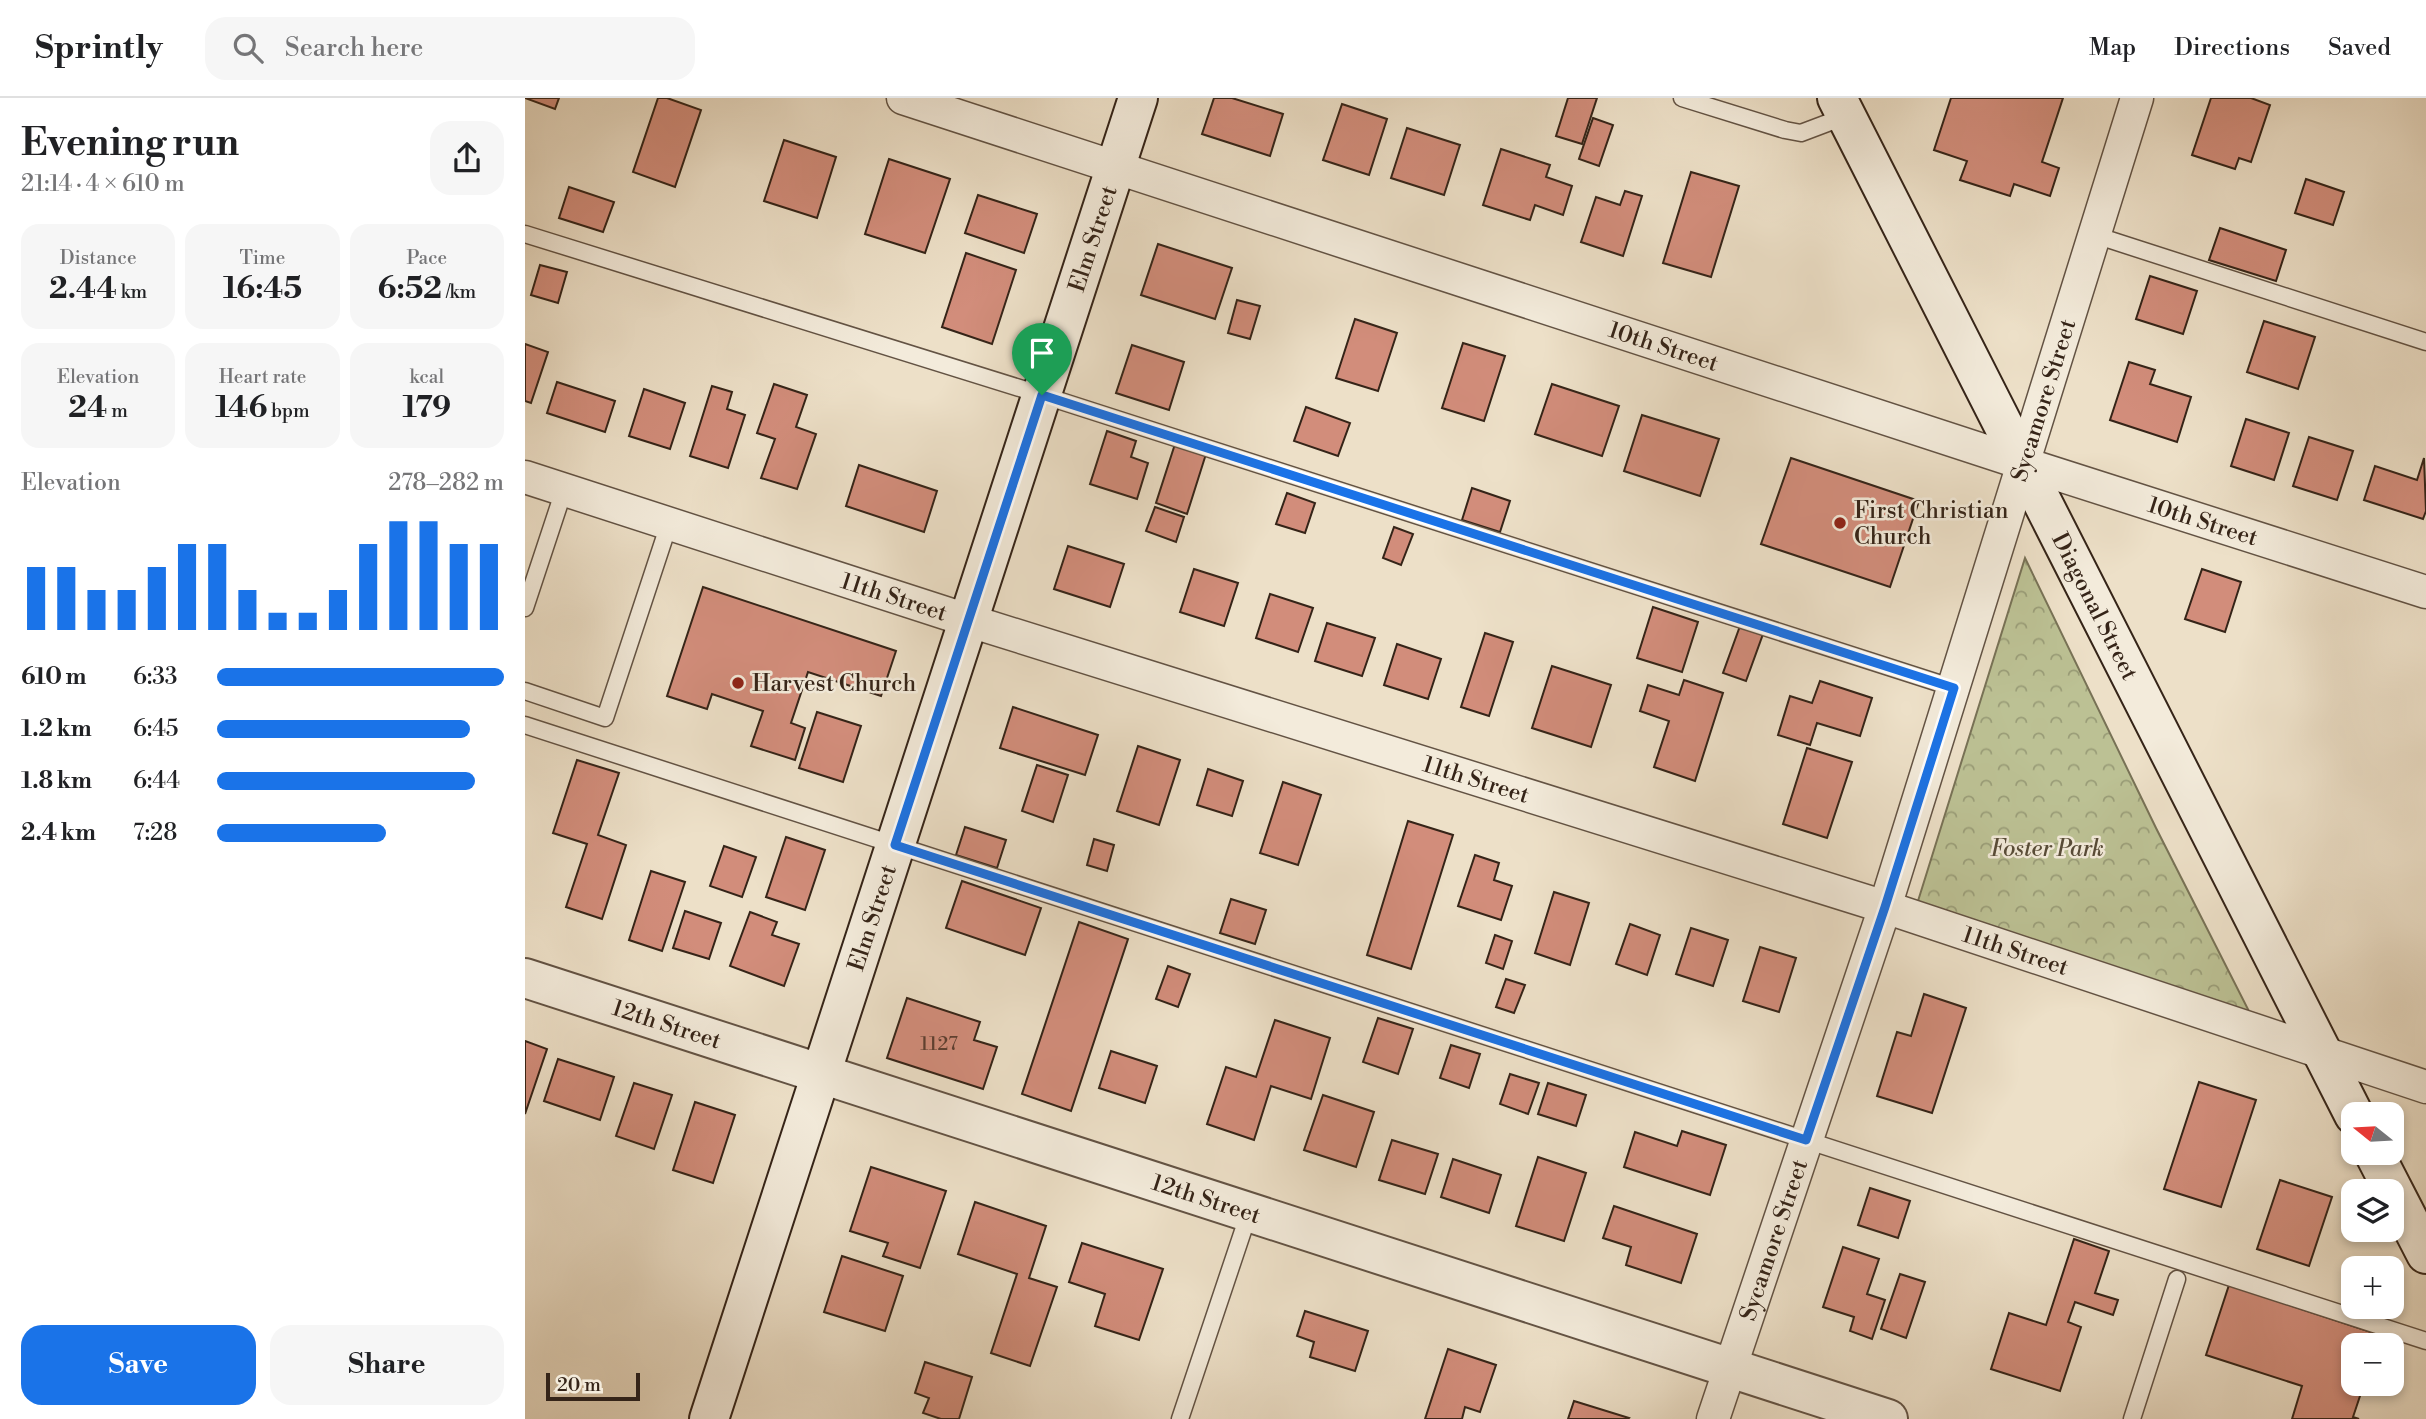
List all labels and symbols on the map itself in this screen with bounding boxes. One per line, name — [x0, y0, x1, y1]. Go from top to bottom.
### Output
street label: Elm Street — [1063, 182, 1124, 296]
street label: 10th Street — [1605, 316, 1722, 378]
street label: Sycamore Street — [2005, 316, 2082, 485]
pin — [1012, 323, 1072, 395]
street label: 10th Street — [2144, 491, 2261, 552]
place label: First Christian Church — [1854, 497, 2009, 551]
marker: First Christian Church — [1832, 515, 1848, 531]
street label: Diagonal Street — [2045, 528, 2143, 685]
street label: 11th Street — [837, 567, 950, 628]
place label: Harvest Church — [752, 670, 916, 698]
marker: Harvest Church — [730, 675, 746, 691]
street label: 11th Street — [1419, 750, 1533, 810]
park label: Foster Park — [1990, 835, 2104, 863]
street label: Elm Street — [842, 861, 903, 975]
street label: 11th Street — [1959, 921, 2072, 982]
street label: 12th Street — [608, 994, 724, 1056]
house number: 1127 — [920, 1032, 958, 1056]
north arrow — [2341, 1102, 2405, 1166]
street label: Sycamore Street — [1734, 1156, 1814, 1324]
street label: 12th Street — [1148, 1169, 1264, 1230]
scale bar — [546, 1370, 641, 1402]

